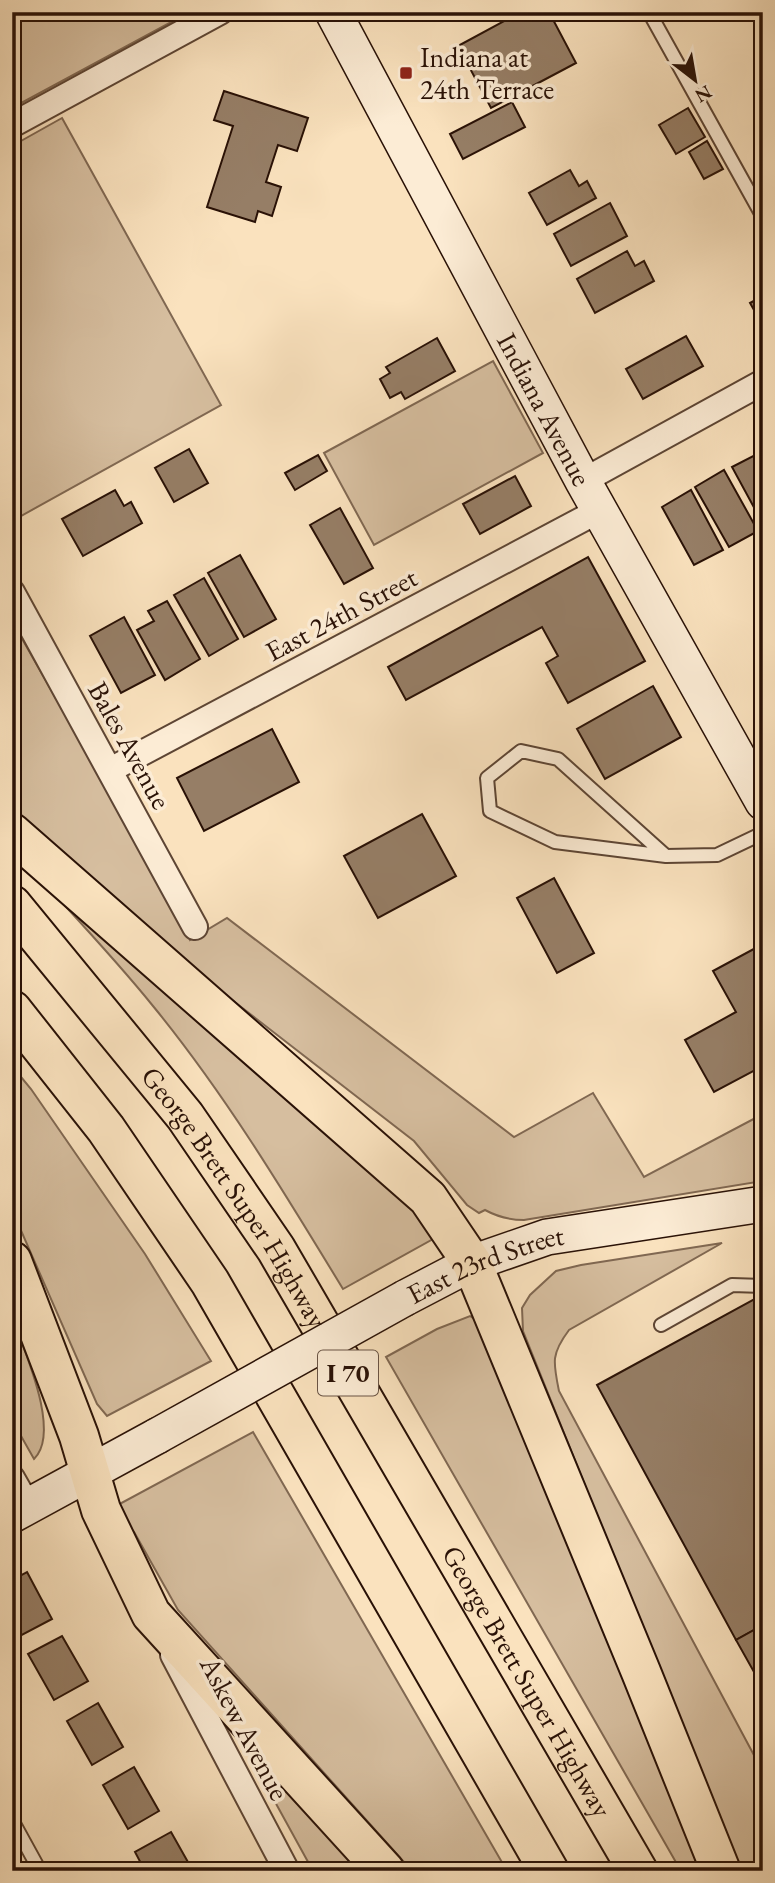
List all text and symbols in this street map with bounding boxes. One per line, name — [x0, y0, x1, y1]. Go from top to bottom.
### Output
place label: Indiana at 24th Terrace — [420, 39, 554, 107]
north arrow — [660, 46, 730, 116]
marker: Indiana at 24th Terrace — [398, 65, 414, 81]
text: N — [690, 79, 717, 109]
street label: Indiana Avenue — [489, 326, 600, 492]
street label: East 24th Street — [259, 559, 423, 669]
street label: Bales Avenue — [80, 675, 180, 815]
street label: George Brett Super Highway — [134, 1059, 336, 1335]
street label: East 23rd Street — [401, 1217, 566, 1312]
road number: I 70 — [318, 1350, 378, 1396]
street label: George Brett Super Highway — [434, 1539, 621, 1824]
street label: Askew Avenue — [192, 1649, 298, 1806]

